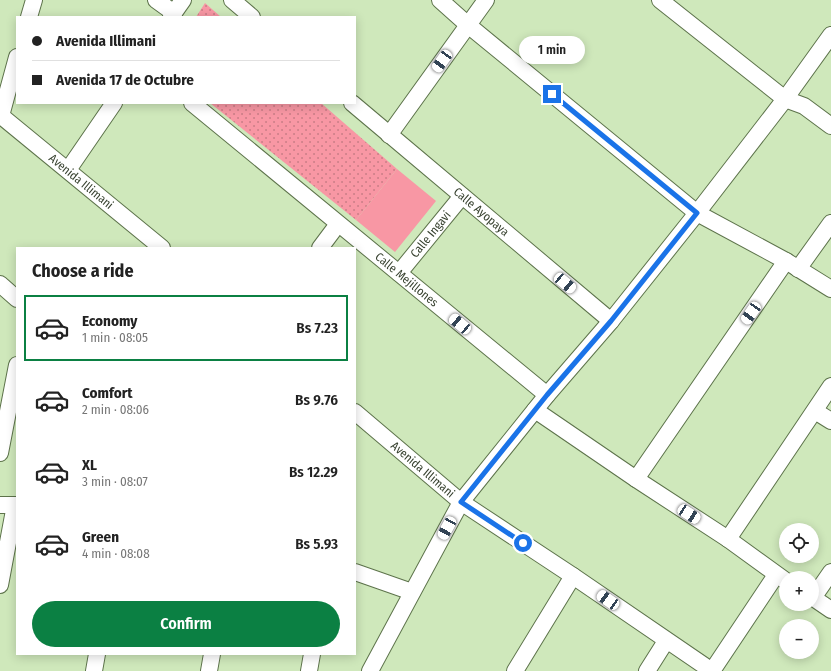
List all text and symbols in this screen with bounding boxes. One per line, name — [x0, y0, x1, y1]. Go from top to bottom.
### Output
text: Avenida Illimani — [56, 32, 156, 50]
callout: 1 min — [519, 36, 585, 64]
text: 1 min — [538, 42, 566, 57]
car — [430, 48, 454, 74]
text: Avenida 17 de Octubre — [56, 71, 194, 89]
route end — [543, 85, 561, 103]
street label: Avenida Illimani — [46, 151, 116, 212]
street label: Calle Ayopaya — [451, 185, 512, 239]
street label: Calle Ingavi — [408, 208, 454, 260]
street label: Calle Mejillones — [372, 250, 441, 310]
text: Choose a ride — [32, 260, 134, 282]
car — [552, 271, 578, 295]
car — [739, 300, 763, 326]
icon: car — [34, 310, 70, 346]
text: Economy — [82, 312, 137, 330]
car — [447, 312, 473, 336]
text: Bs 7.23 — [296, 319, 338, 337]
text: 1 min · 08:05 — [82, 330, 148, 345]
icon: car — [34, 382, 70, 418]
text: Comfort — [82, 384, 133, 402]
text: Bs 9.76 — [295, 391, 338, 409]
text: 2 min · 08:06 — [82, 402, 149, 417]
street label: Avenida Illimani — [388, 439, 458, 501]
icon: car — [34, 454, 70, 490]
text: XL — [82, 456, 97, 474]
text: Bs 12.29 — [289, 463, 338, 481]
text: 3 min · 08:07 — [82, 474, 148, 489]
car — [676, 502, 702, 526]
car — [436, 515, 458, 541]
map controls — [779, 523, 819, 659]
button: locate — [779, 523, 819, 563]
icon: car — [34, 526, 70, 562]
text: Green — [82, 528, 119, 546]
route start — [514, 534, 532, 552]
text: Bs 5.93 — [295, 535, 338, 553]
text: 4 min · 08:08 — [82, 546, 150, 561]
button: + — [779, 571, 819, 611]
car — [595, 588, 621, 612]
button: Confirm — [32, 601, 340, 647]
button: − — [779, 619, 819, 659]

